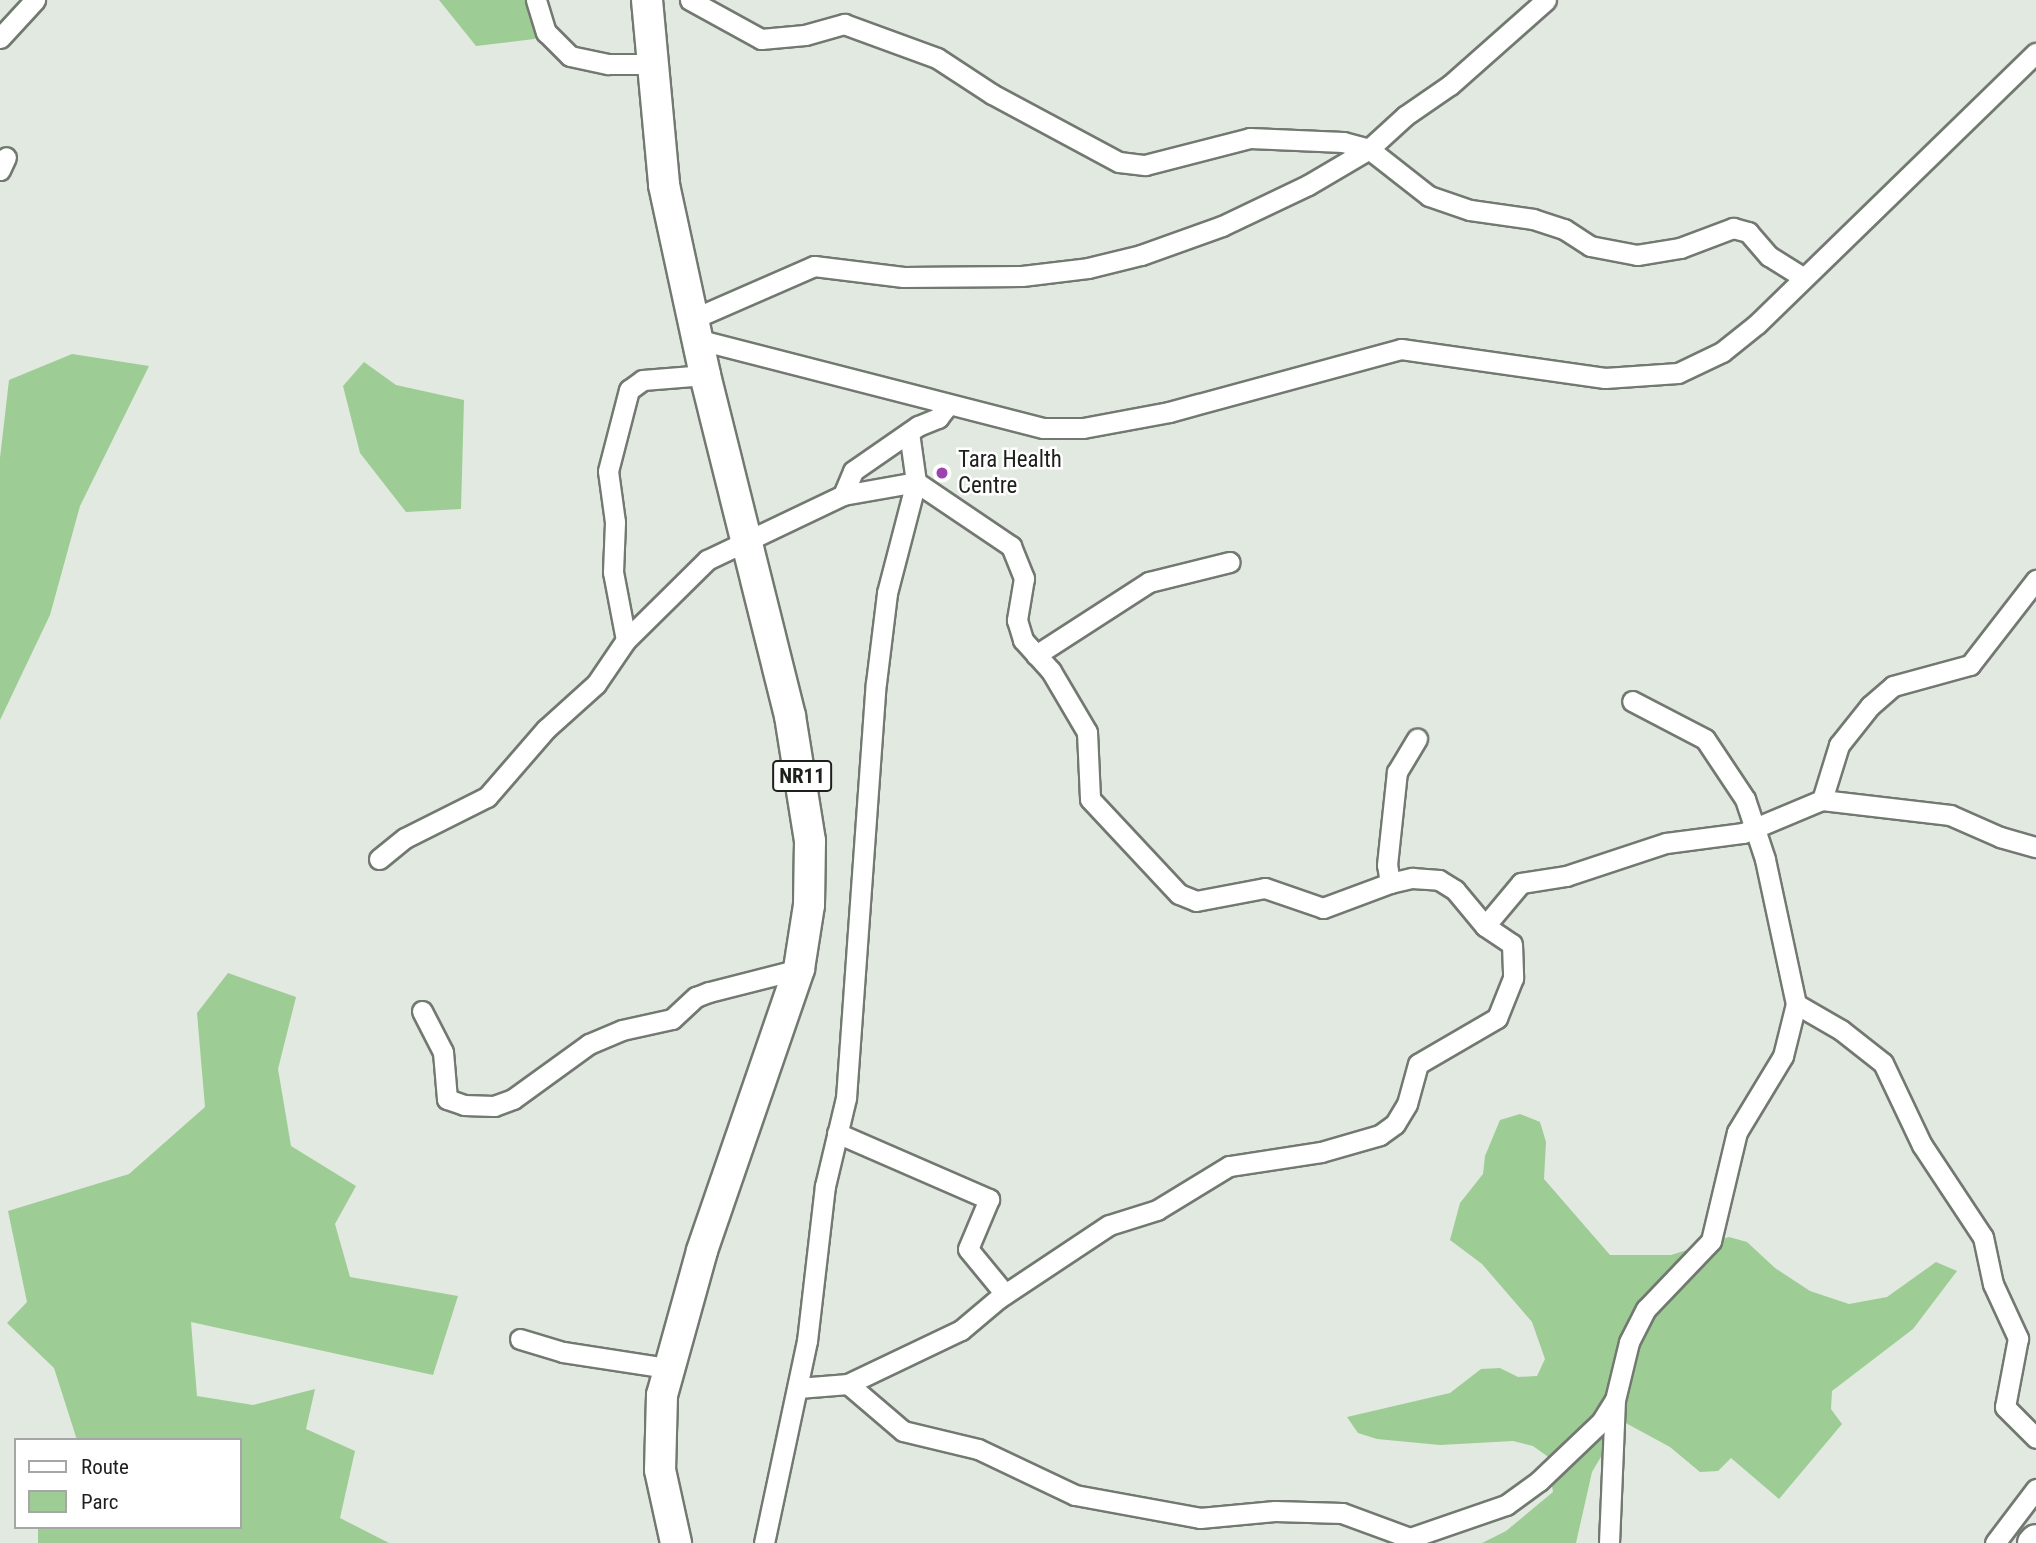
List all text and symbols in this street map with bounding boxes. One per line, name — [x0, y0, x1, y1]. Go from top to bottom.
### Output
place label: Tara Health Centre — [958, 446, 1062, 500]
marker: Tara Health Centre — [932, 463, 952, 483]
road number: NR11 — [770, 758, 834, 794]
legend — [14, 1438, 242, 1529]
text: Route — [81, 1455, 129, 1479]
text: Parc — [81, 1490, 119, 1514]

